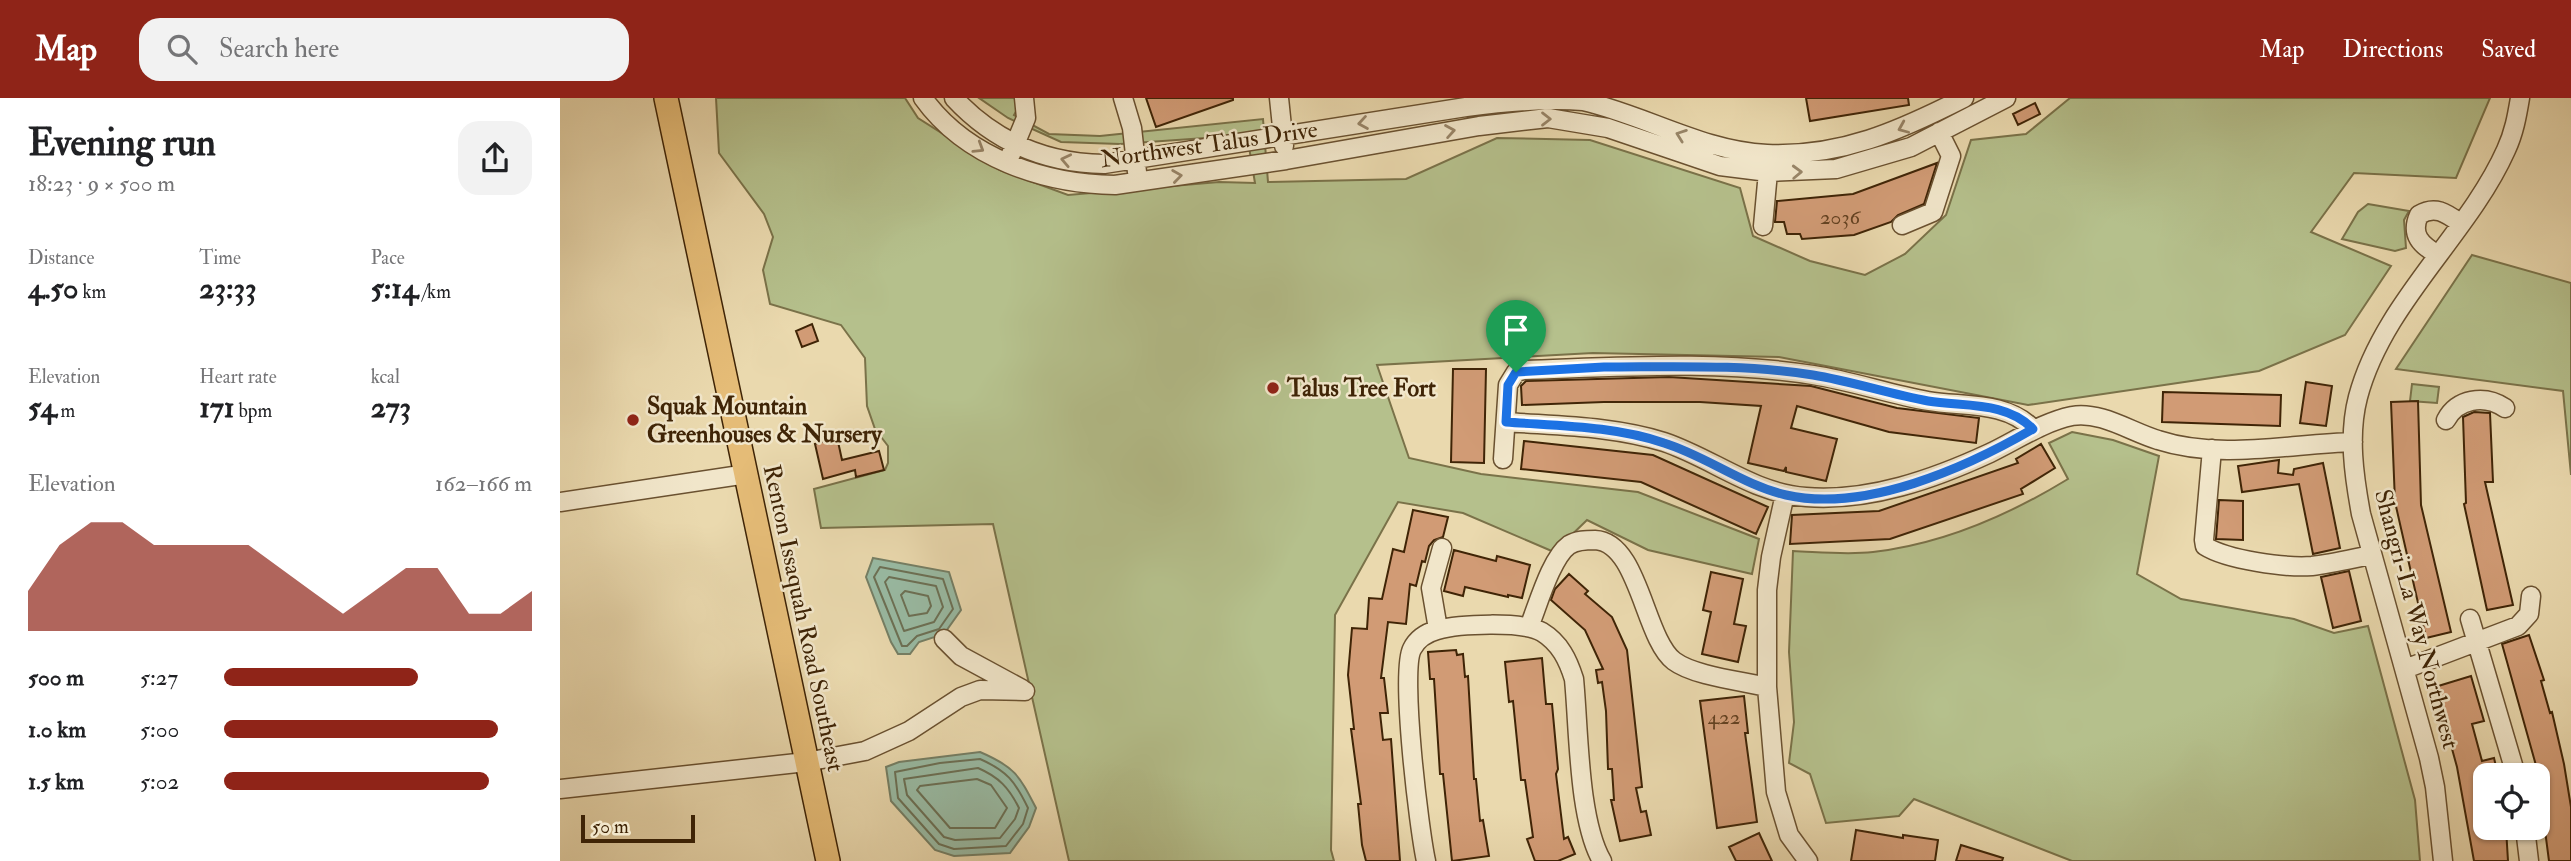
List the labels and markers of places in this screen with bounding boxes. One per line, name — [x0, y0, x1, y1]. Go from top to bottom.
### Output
pin — [1486, 300, 1546, 372]
place label: Talus Tree Fort — [1286, 373, 1436, 404]
marker: Talus Tree Fort — [1265, 380, 1281, 396]
place label: Squak Mountain Greenhouses & Nursery — [647, 391, 883, 450]
marker: Squak Mountain Greenhouses & Nursery — [625, 412, 641, 428]

